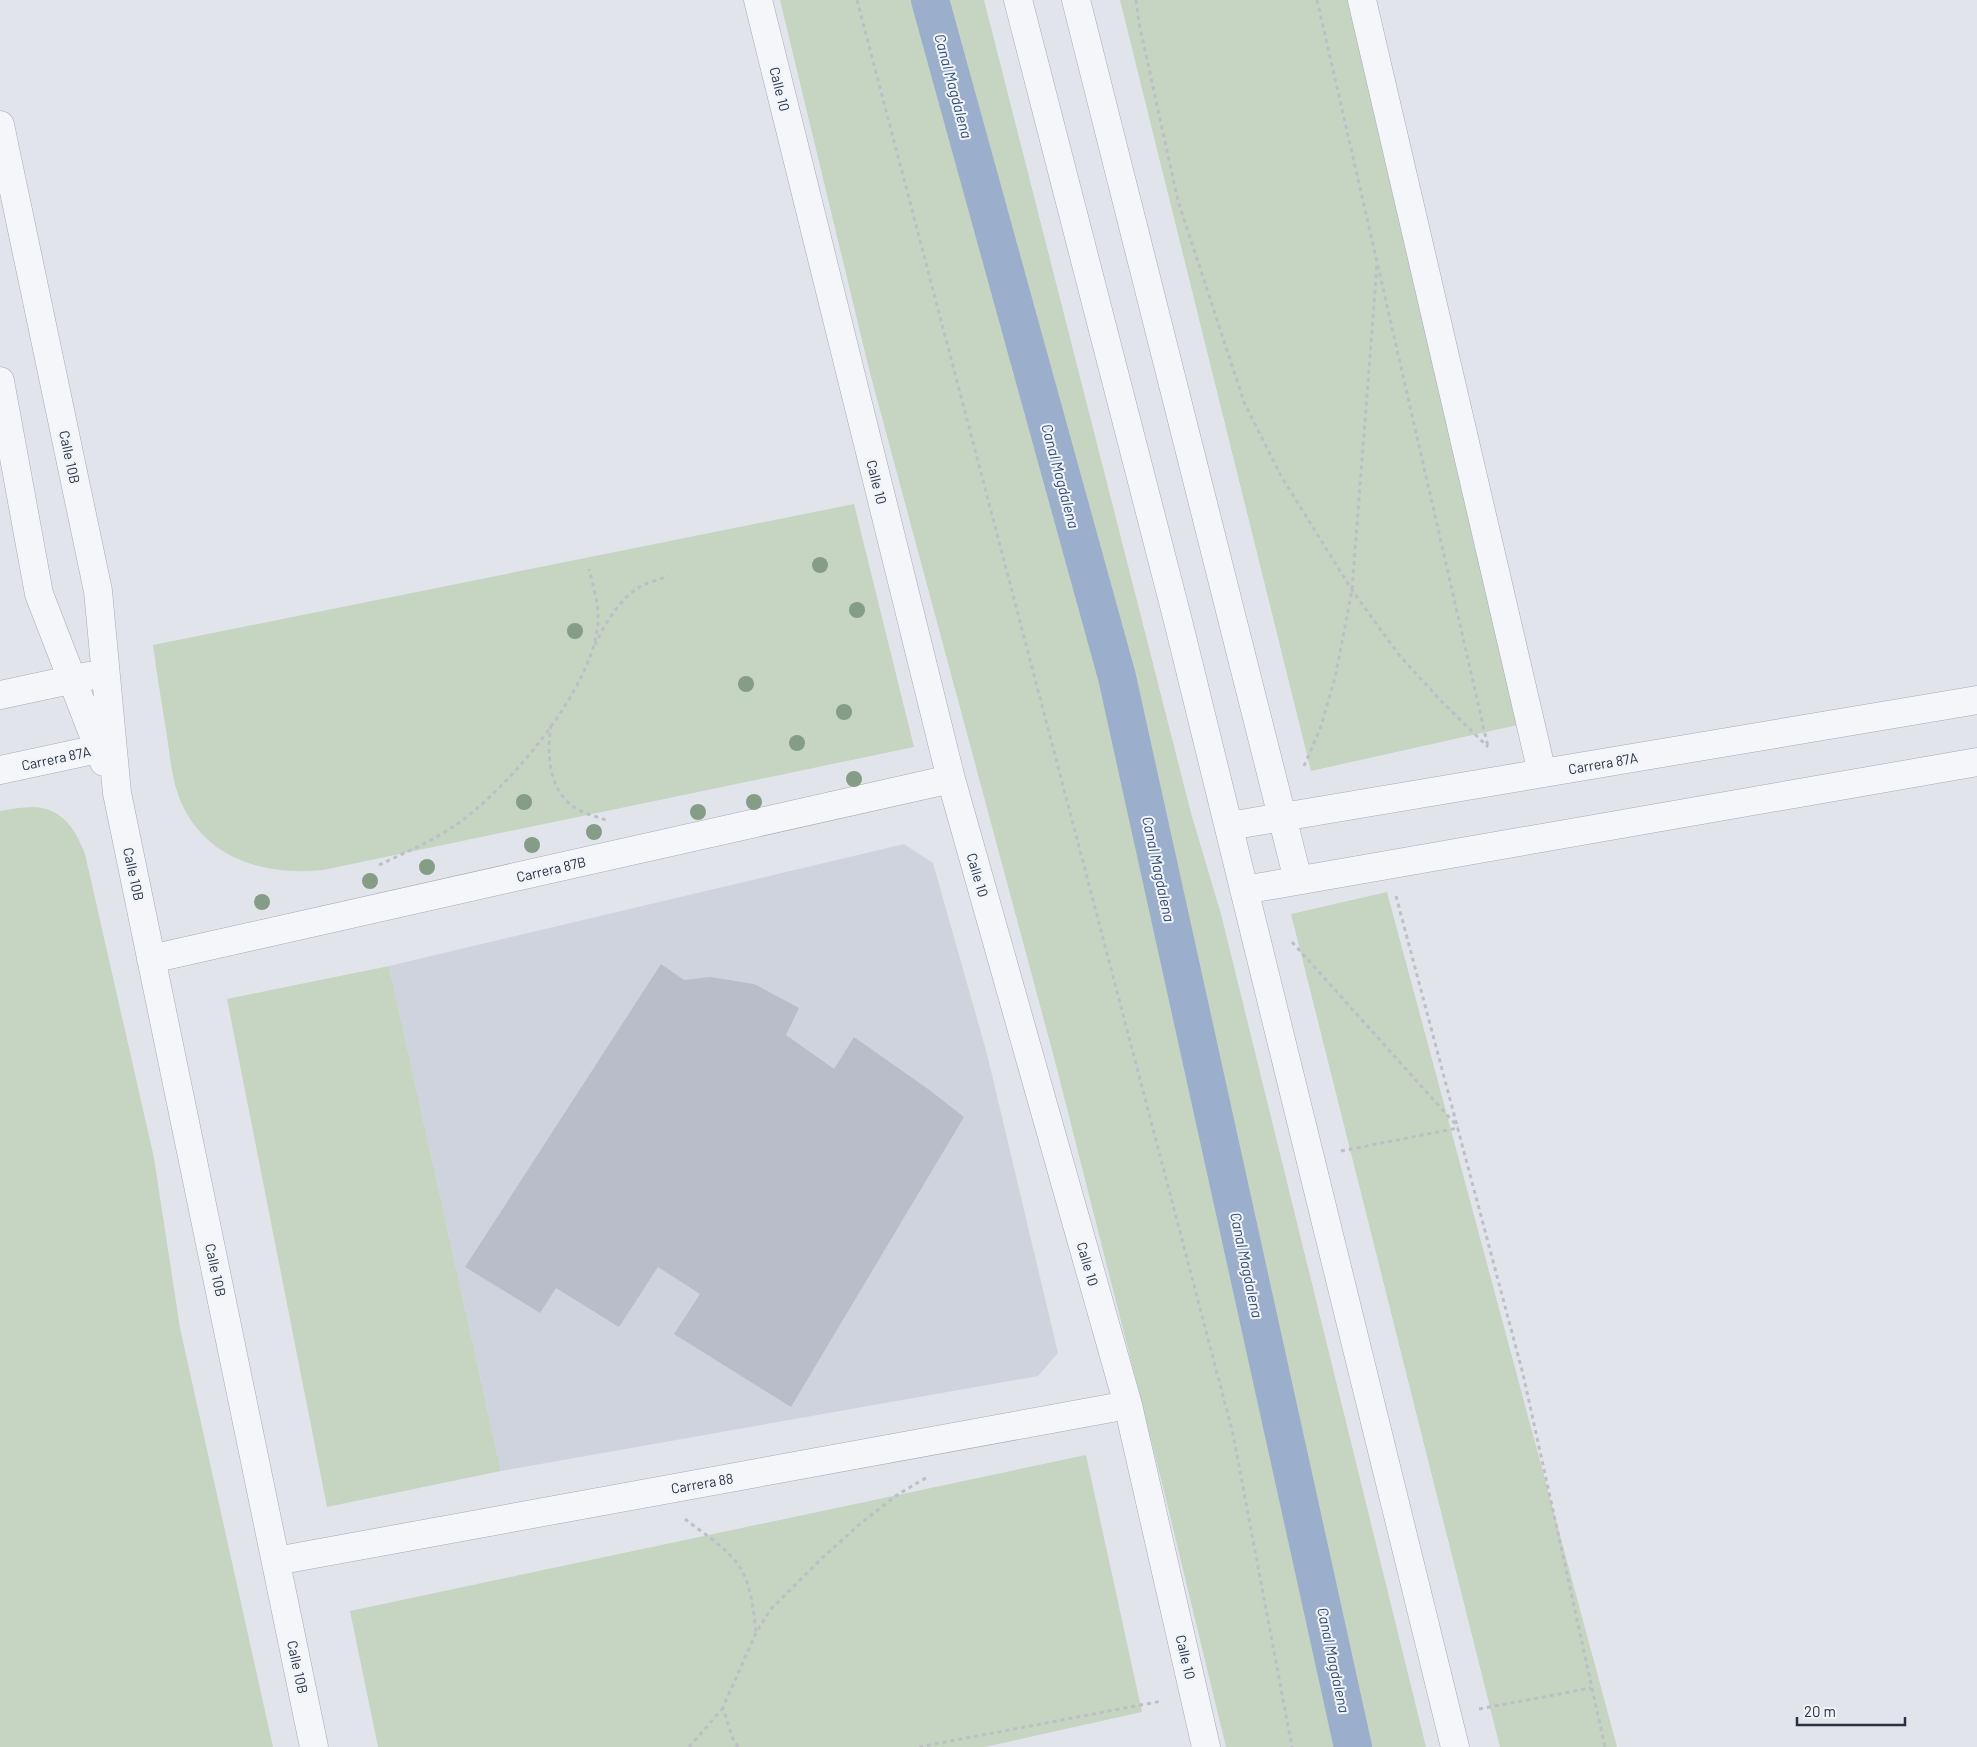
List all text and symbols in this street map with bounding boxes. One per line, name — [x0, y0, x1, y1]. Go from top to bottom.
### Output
water label: Canal Magdalena — [931, 32, 977, 140]
street label: Calle 10 — [766, 65, 794, 113]
water label: Canal Magdalena — [1038, 422, 1084, 530]
street label: Calle 10B — [56, 429, 84, 485]
street label: Calle 10 — [863, 458, 891, 506]
street label: Carrera 87A — [20, 742, 93, 774]
street label: Carrera 87A — [1567, 748, 1640, 777]
water label: Canal Magdalena — [1139, 815, 1179, 924]
street label: Calle 10B — [120, 846, 148, 902]
street label: Calle 10 — [964, 851, 992, 899]
street label: Carrera 87B — [515, 853, 587, 885]
water label: Canal Magdalena — [1227, 1211, 1267, 1320]
street label: Calle 10 — [1074, 1240, 1102, 1288]
street label: Calle 10B — [202, 1242, 230, 1298]
street label: Carrera 88 — [670, 1469, 734, 1497]
water label: Canal Magdalena — [1314, 1606, 1354, 1715]
street label: Calle 10 — [1173, 1633, 1199, 1681]
street label: Calle 10B — [284, 1639, 312, 1695]
scale bar — [1797, 1694, 1904, 1726]
text: 20 m — [1804, 1702, 1836, 1720]

